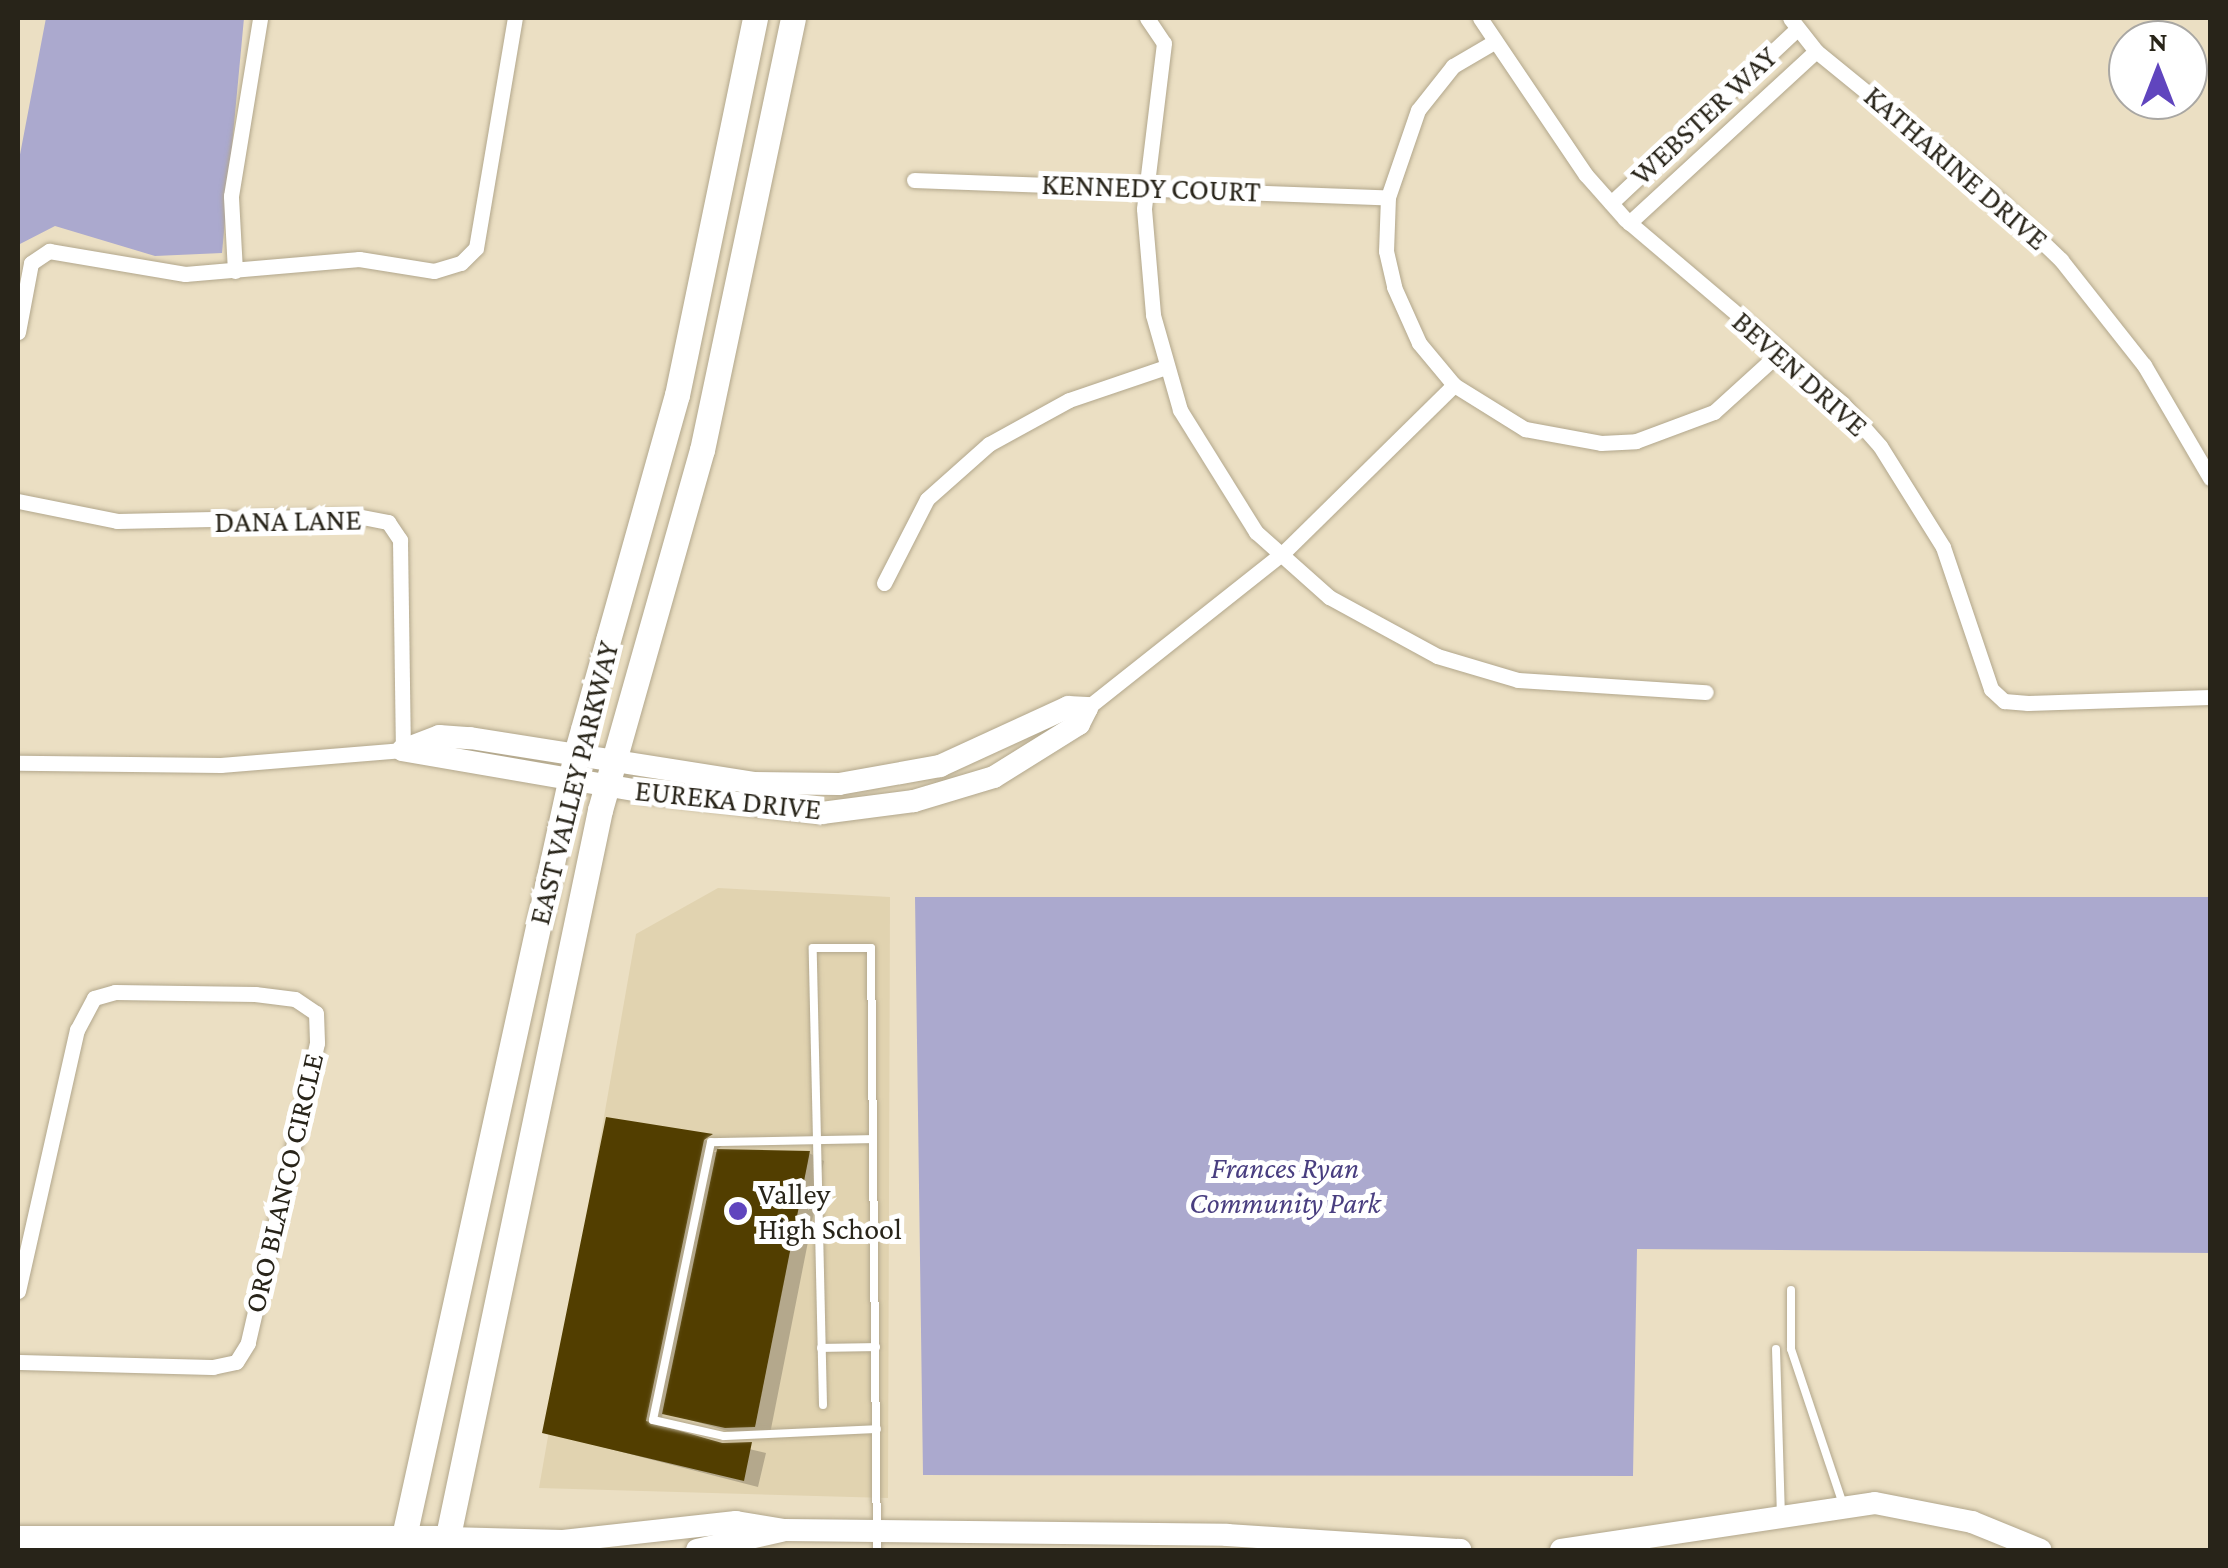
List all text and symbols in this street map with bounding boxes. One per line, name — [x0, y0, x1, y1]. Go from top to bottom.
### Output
north arrow — [2108, 20, 2208, 120]
text: N — [2148, 26, 2168, 57]
street label: WEBSTER WAY — [1623, 39, 1785, 193]
street label: KATHARINE DRIVE — [1857, 78, 2055, 258]
street label: KENNEDY COURT — [1041, 166, 1261, 210]
street label: BEVEN DRIVE — [1725, 304, 1875, 444]
street label: DANA LANE — [214, 502, 362, 540]
street label: EAST VALLEY PARKWAY — [521, 638, 627, 928]
street label: EUREKA DRIVE — [633, 772, 823, 828]
street label: ORO BLANCO CIRCLE — [237, 1050, 331, 1316]
park label: Frances Ryan Community Park — [1189, 1150, 1381, 1220]
place label: Valley High School — [758, 1176, 902, 1246]
marker: Valley High School — [727, 1200, 749, 1222]

